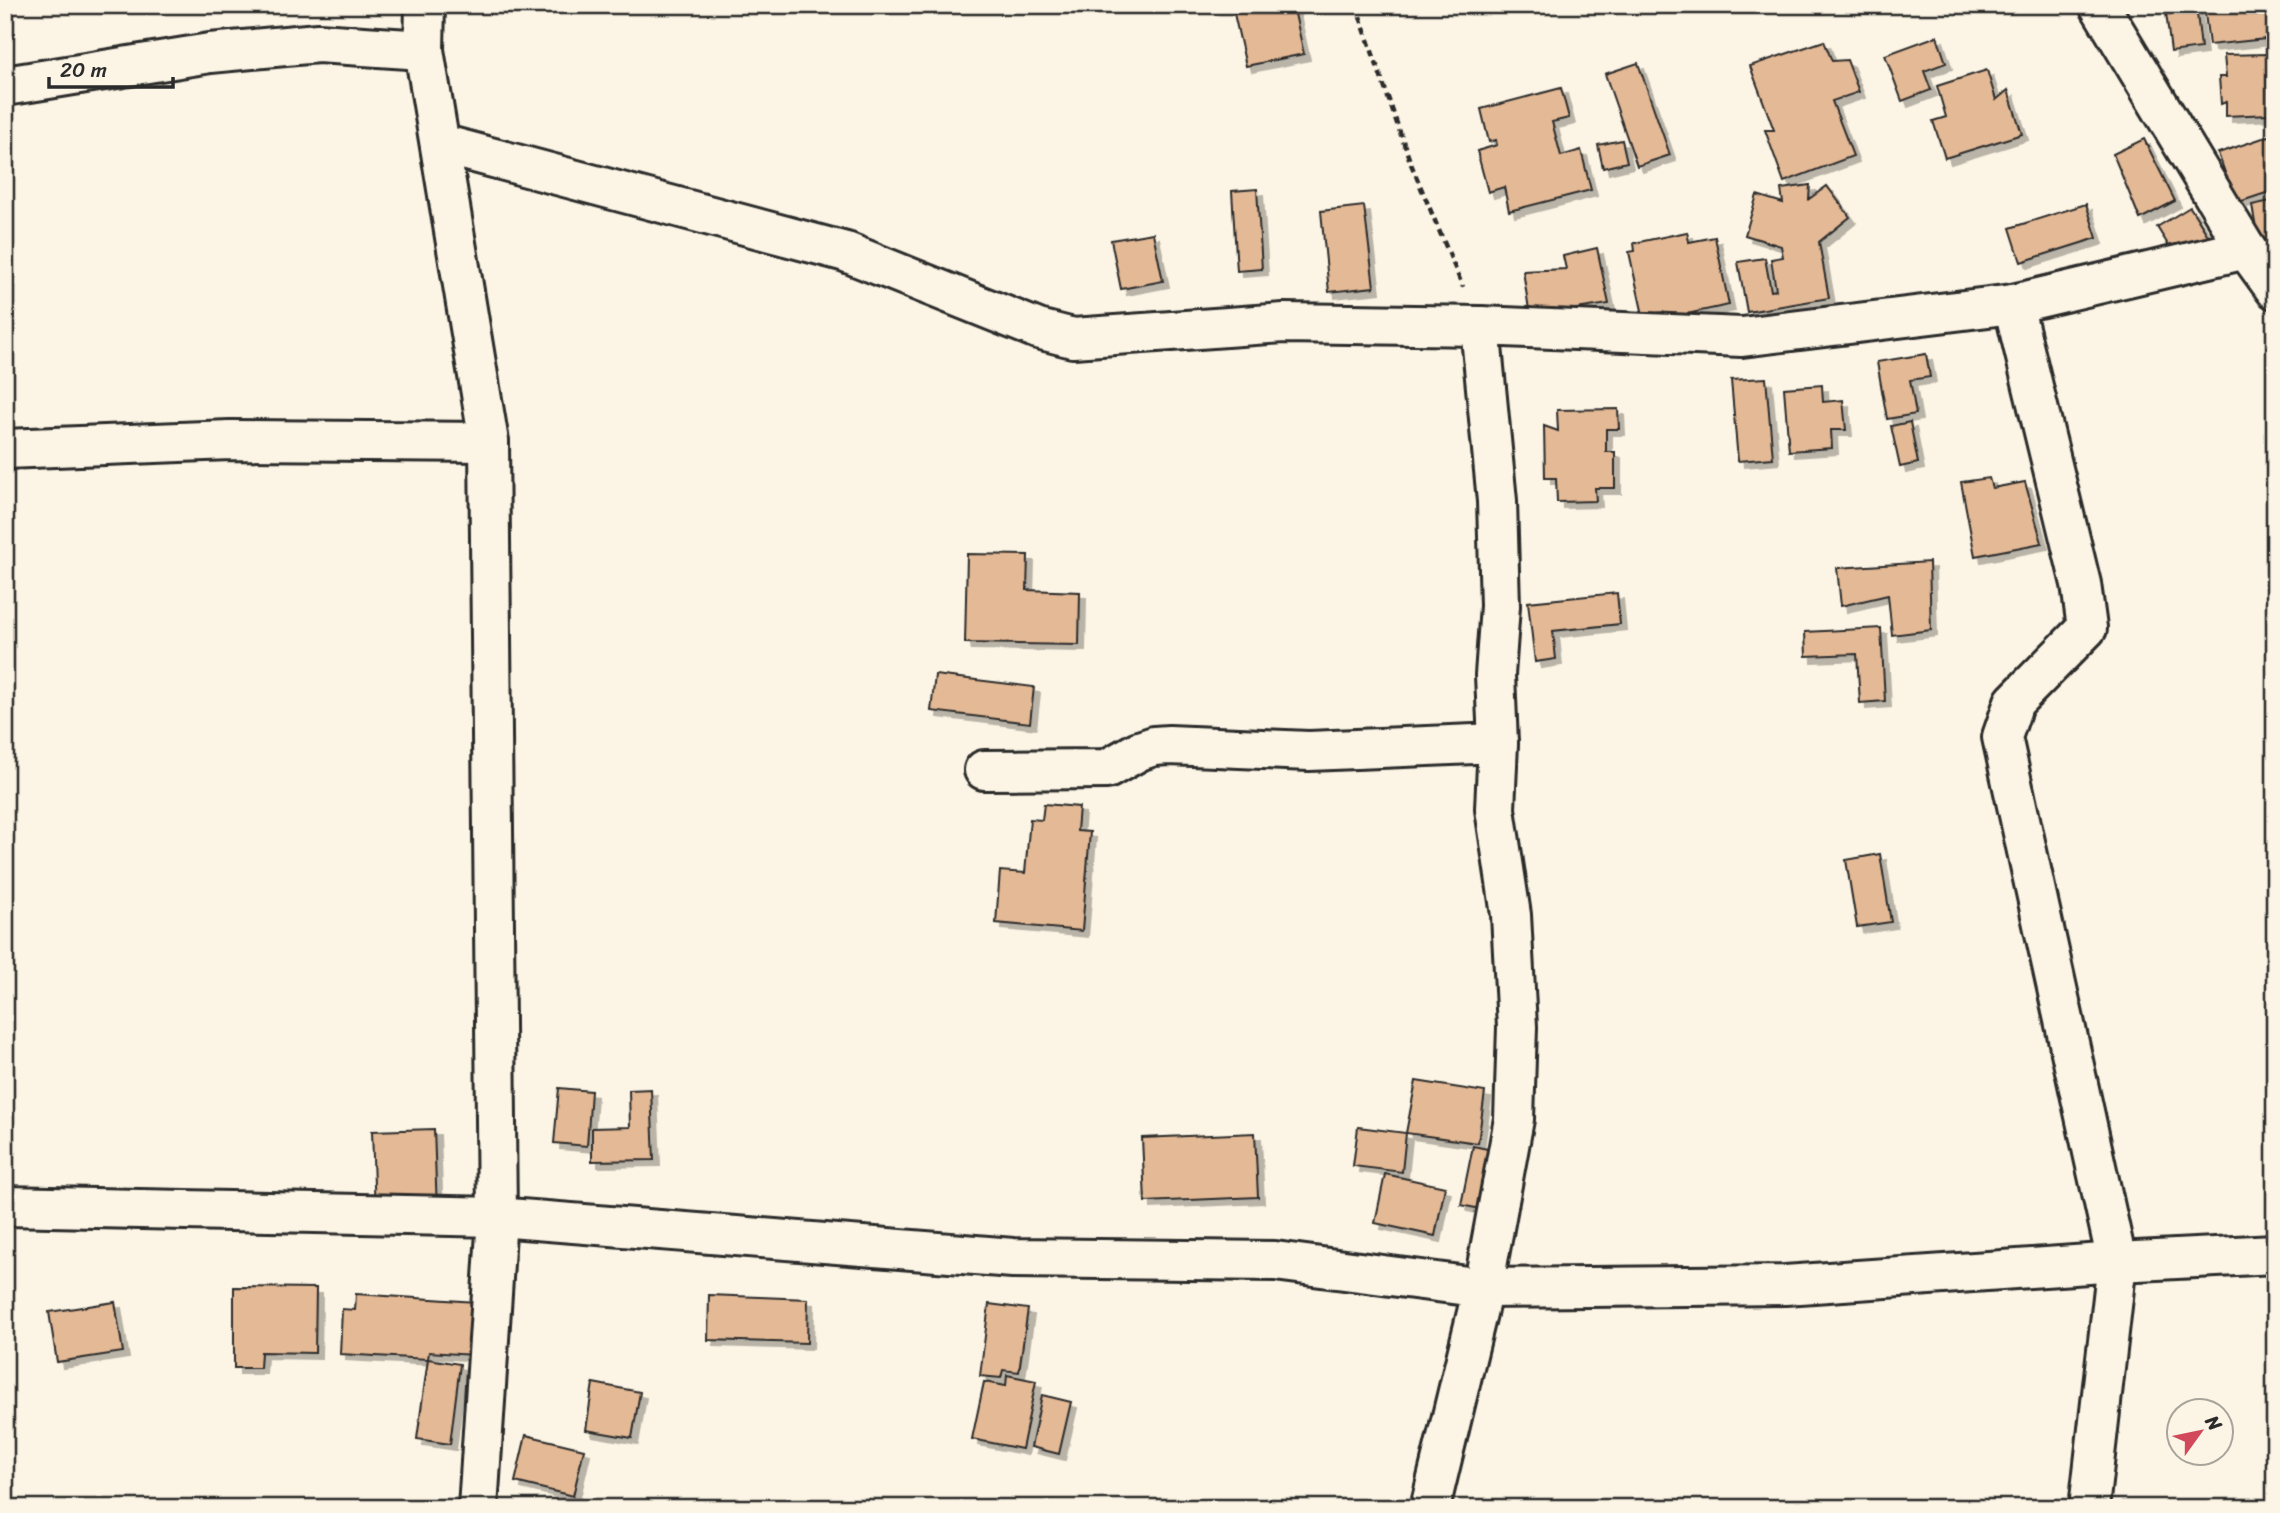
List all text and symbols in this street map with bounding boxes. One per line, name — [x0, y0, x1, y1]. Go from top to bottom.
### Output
scale bar — [49, 46, 173, 90]
text: 20 m — [60, 51, 107, 89]
north arrow — [2164, 1398, 2234, 1468]
text: N — [2196, 1408, 2232, 1438]

